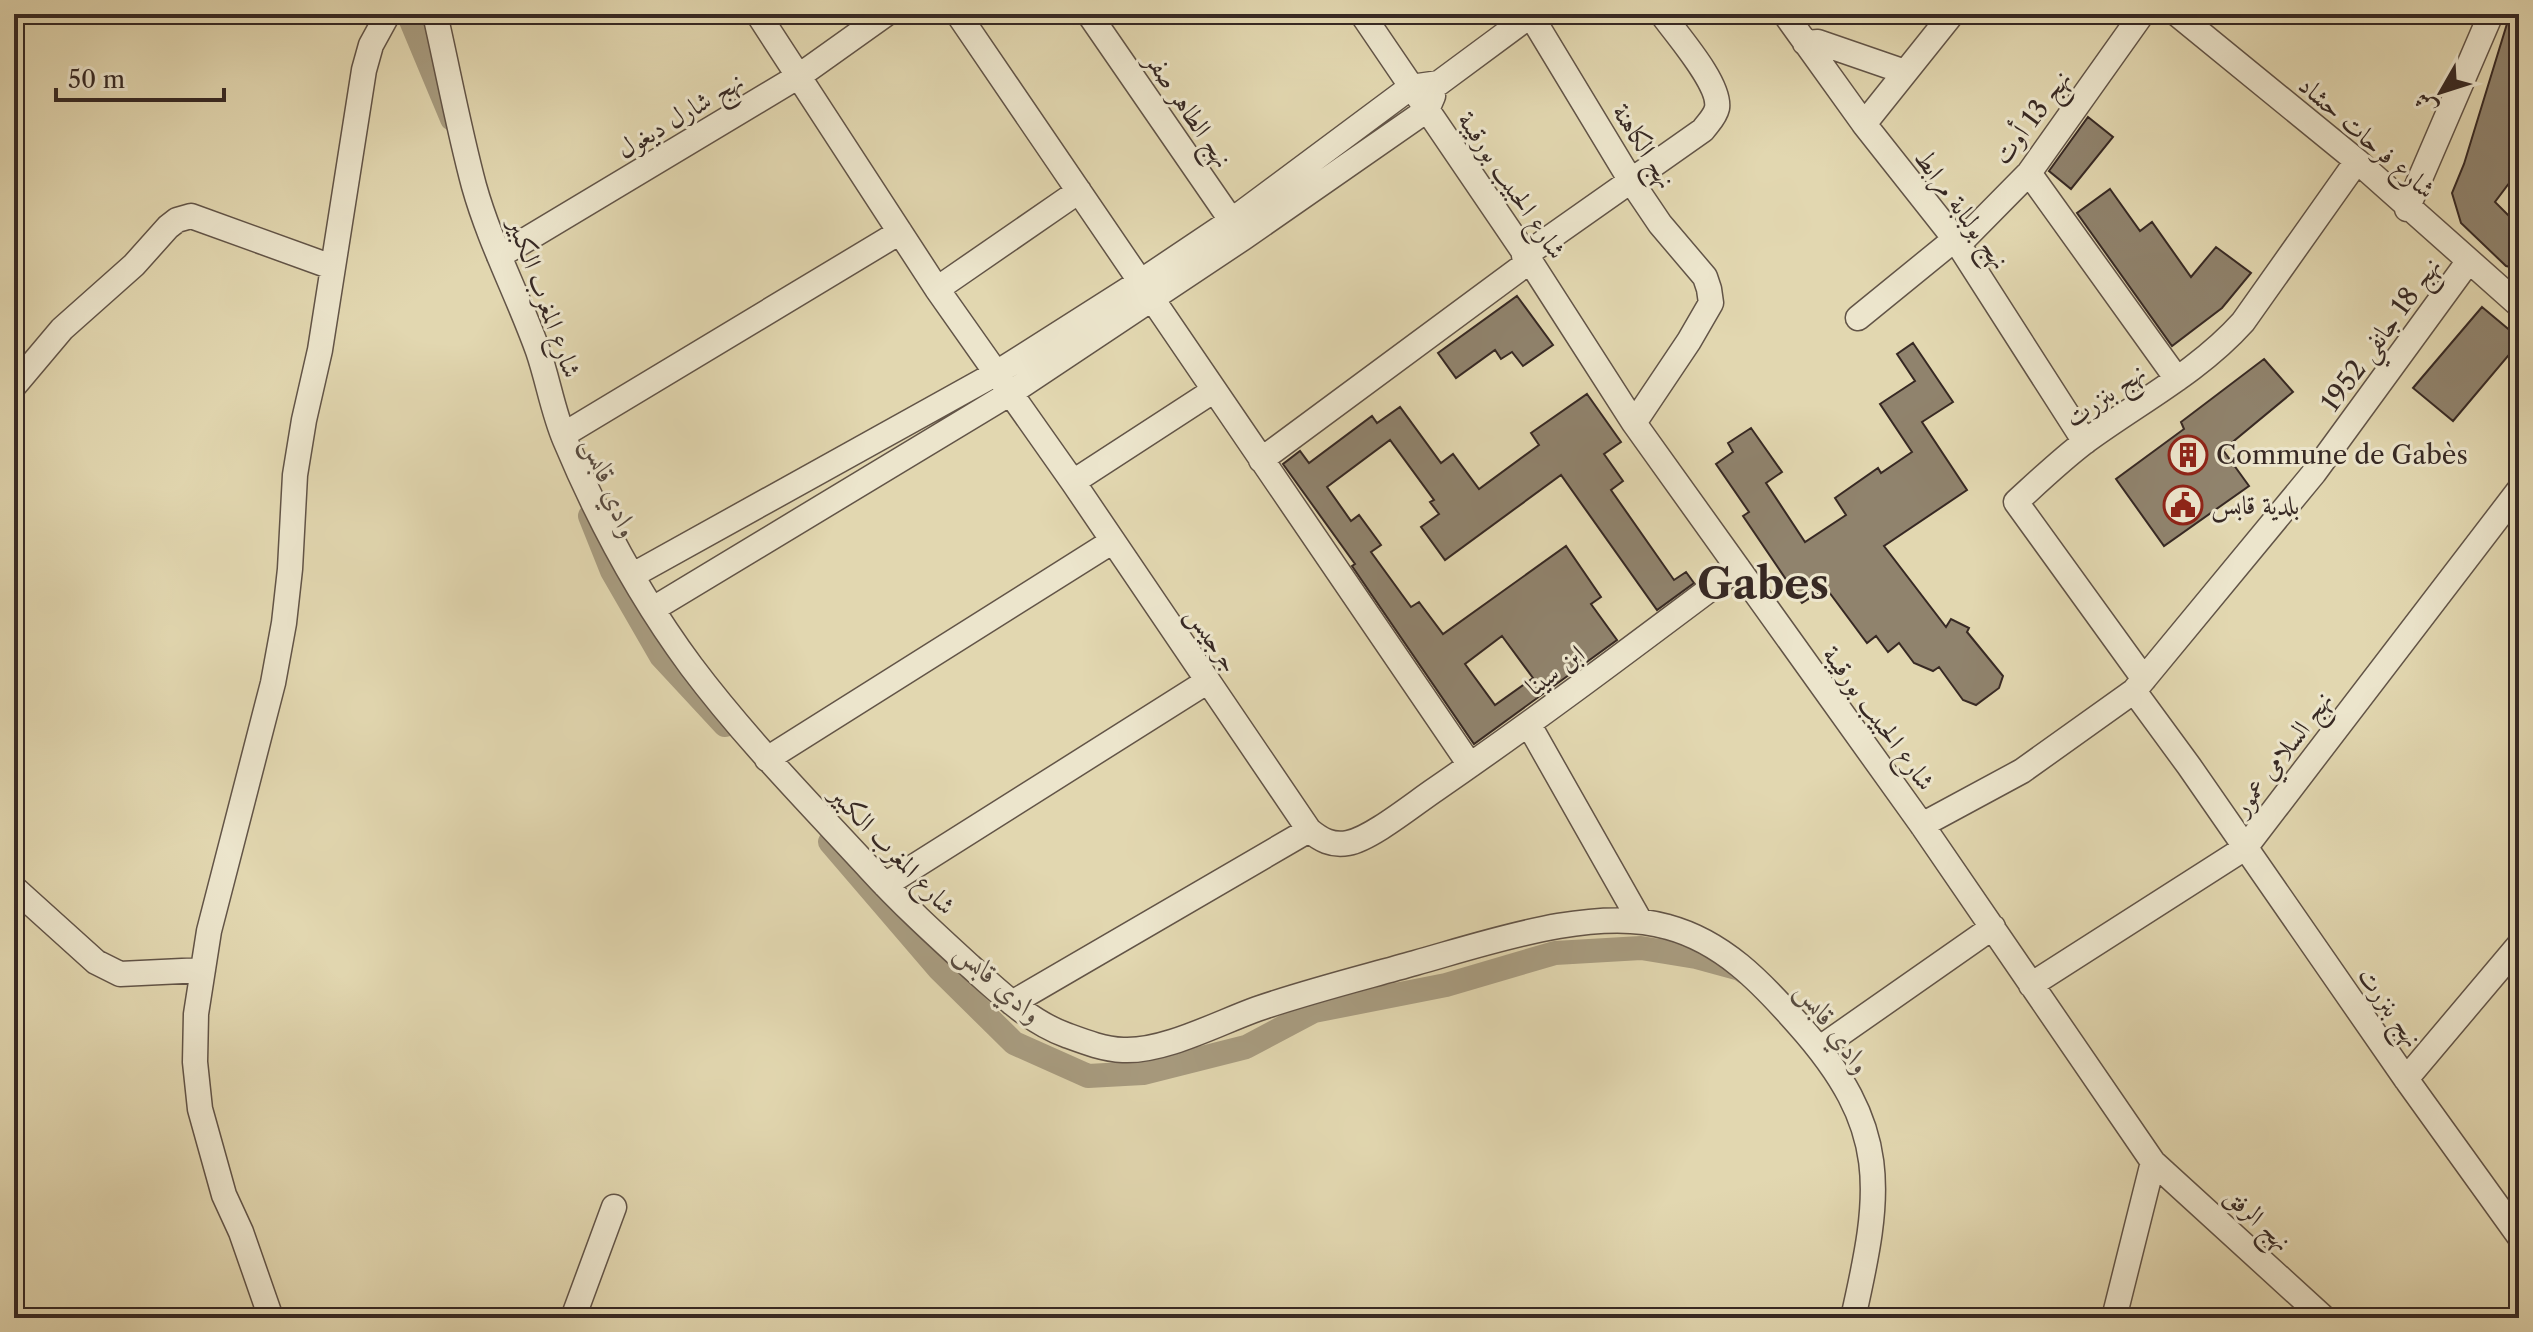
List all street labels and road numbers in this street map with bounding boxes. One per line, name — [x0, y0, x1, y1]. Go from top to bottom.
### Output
street label: نهج الطاهر صفر — [1130, 44, 1239, 178]
street label: نهج 13 أوت — [1985, 63, 2084, 175]
street label: نهج شارل ديغول — [611, 65, 753, 172]
street label: شارع فرحات حشاد — [2292, 69, 2442, 205]
street label: نهج الكاهنة — [1599, 98, 1683, 199]
street label: شارع الحبيب بورقيبة — [1446, 105, 1573, 268]
street label: نهج بولبابة مرابط — [1901, 142, 2016, 280]
street label: شارع المغرب الكبير — [495, 211, 589, 384]
street label: نهج 18 جانفي 1952 — [2314, 251, 2456, 423]
street label: نهج بنزرت — [2059, 356, 2156, 441]
street label: جرجيس — [1178, 600, 1247, 679]
street label: ابن سينا — [1519, 638, 1591, 702]
street label: شارع الحبيب بورقيبة — [1811, 639, 1942, 800]
street label: نهج السلامي عمور — [2223, 685, 2345, 829]
street label: شارع المغرب الكبير — [817, 777, 963, 925]
street label: نهج بنزرت — [2344, 961, 2429, 1058]
street label: نهج الرفق — [2213, 1180, 2298, 1264]

